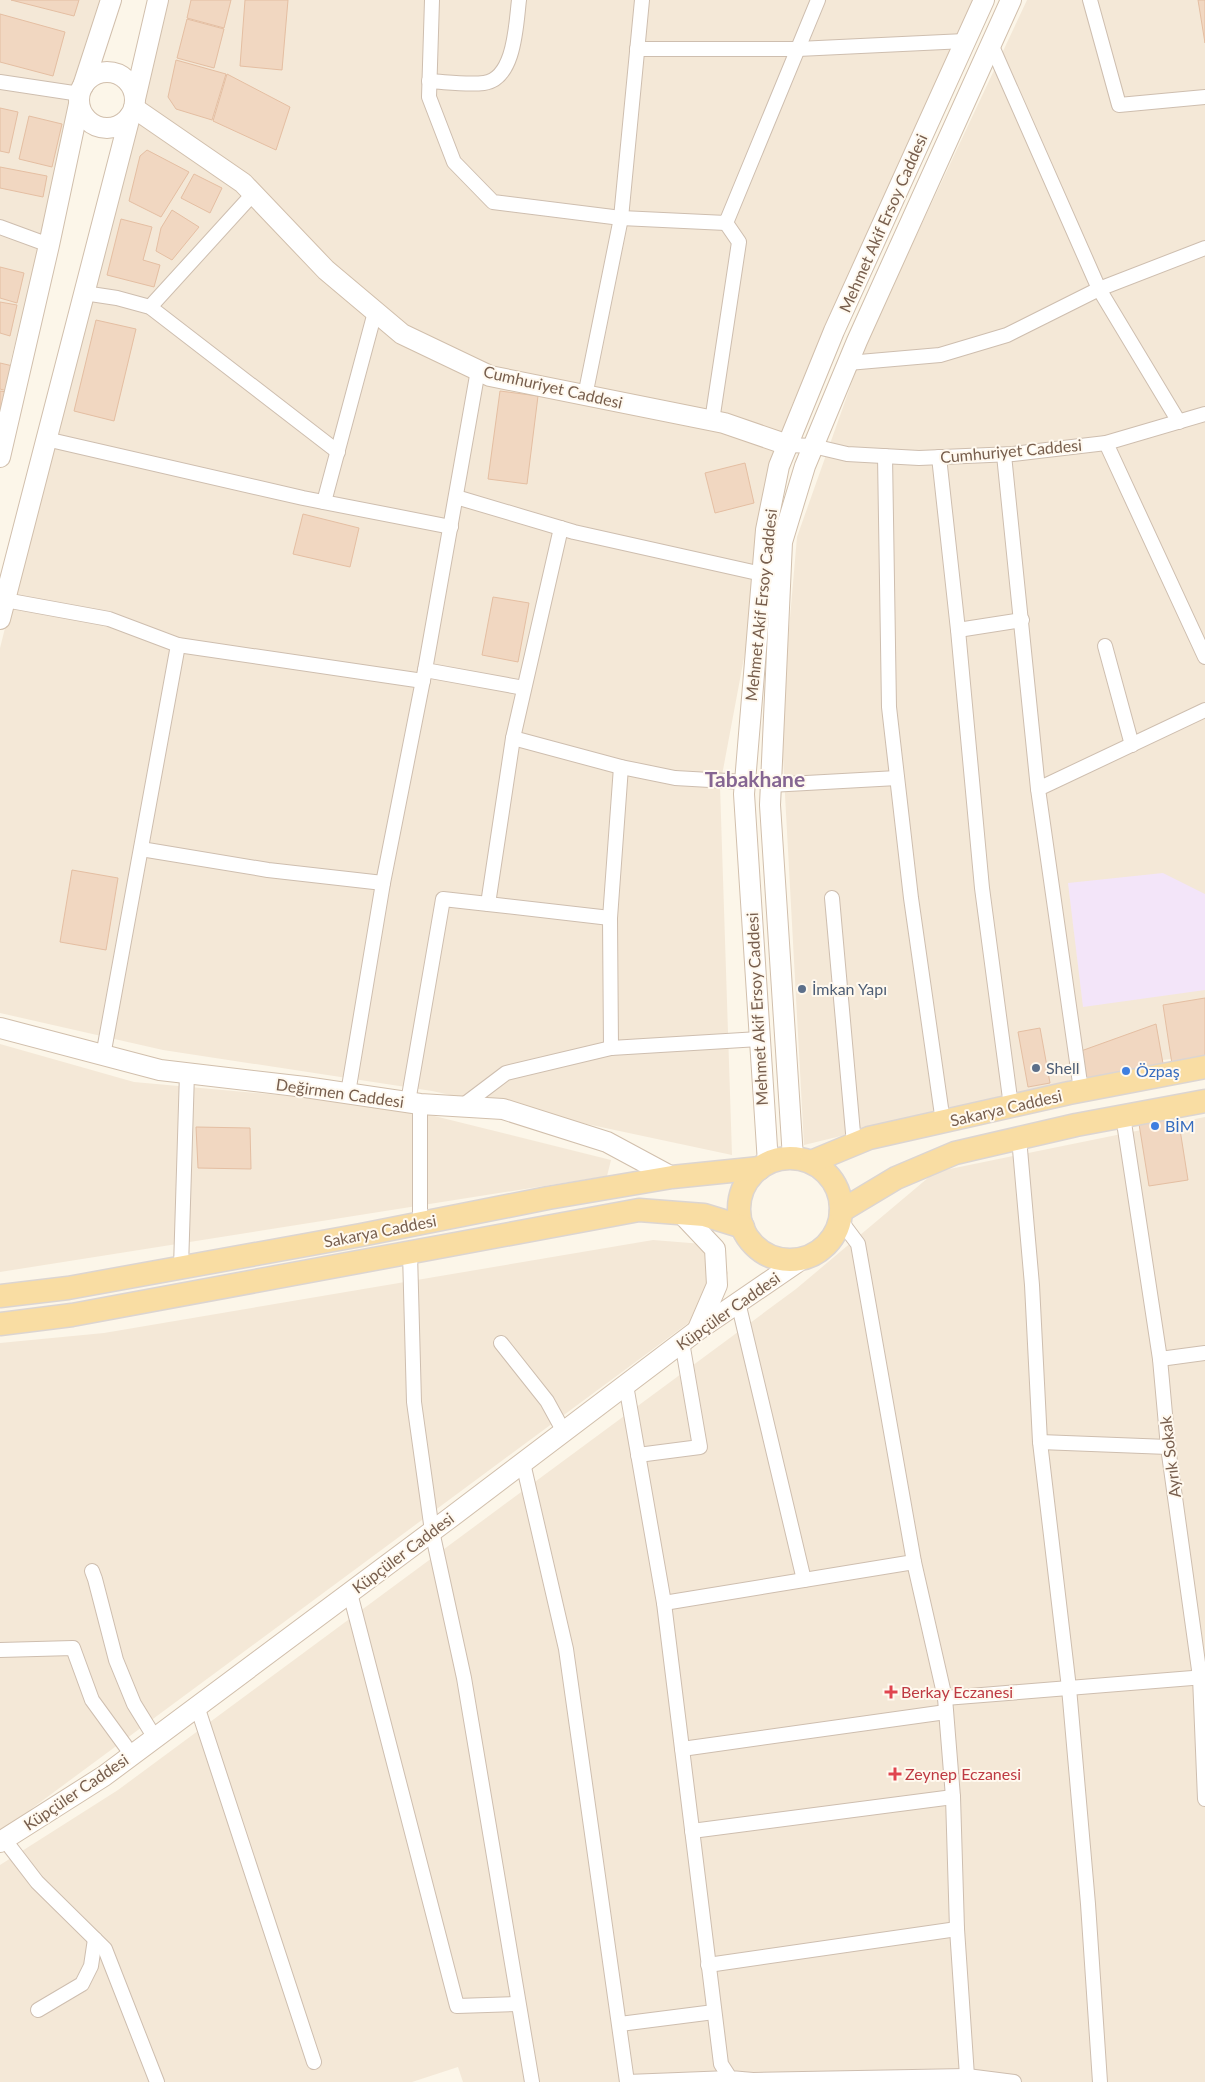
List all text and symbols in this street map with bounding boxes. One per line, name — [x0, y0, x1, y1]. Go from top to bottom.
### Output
street label: Mehmet Akif Ersoy Caddesi — [835, 131, 931, 315]
street label: Cumhuriyet Caddesi — [482, 361, 625, 412]
street label: Cumhuriyet Caddesi — [939, 435, 1083, 466]
street label: Mehmet Akif Ersoy Caddesi — [741, 508, 780, 702]
district label: Tabakhane — [705, 766, 805, 791]
street label: Mehmet Akif Ersoy Caddesi — [742, 912, 771, 1106]
place label: İmkan Yapı — [812, 979, 887, 998]
marker: İmkan Yapı — [796, 983, 808, 995]
place label: Shell — [1046, 1058, 1079, 1077]
place label: Özpaş — [1136, 1061, 1180, 1080]
marker: Shell — [1030, 1062, 1042, 1074]
marker: Özpaş — [1120, 1065, 1132, 1077]
street label: Değirmen Caddesi — [275, 1074, 405, 1111]
street label: Sakarya Caddesi — [948, 1085, 1064, 1130]
place label: BİM — [1165, 1116, 1195, 1135]
marker: BİM — [1149, 1120, 1161, 1132]
street label: Sakarya Caddesi — [322, 1210, 438, 1251]
street label: Küpçüler Caddesi — [672, 1268, 783, 1353]
street label: Ayrık Sokak — [1155, 1414, 1184, 1499]
street label: Küpçüler Caddesi — [348, 1508, 457, 1597]
place label: Berkay Eczanesi — [901, 1682, 1013, 1701]
marker: Berkay Eczanesi — [885, 1686, 897, 1698]
street label: Küpçüler Caddesi — [20, 1750, 132, 1834]
place label: Zeynep Eczanesi — [905, 1764, 1021, 1783]
marker: Zeynep Eczanesi — [889, 1768, 901, 1780]

